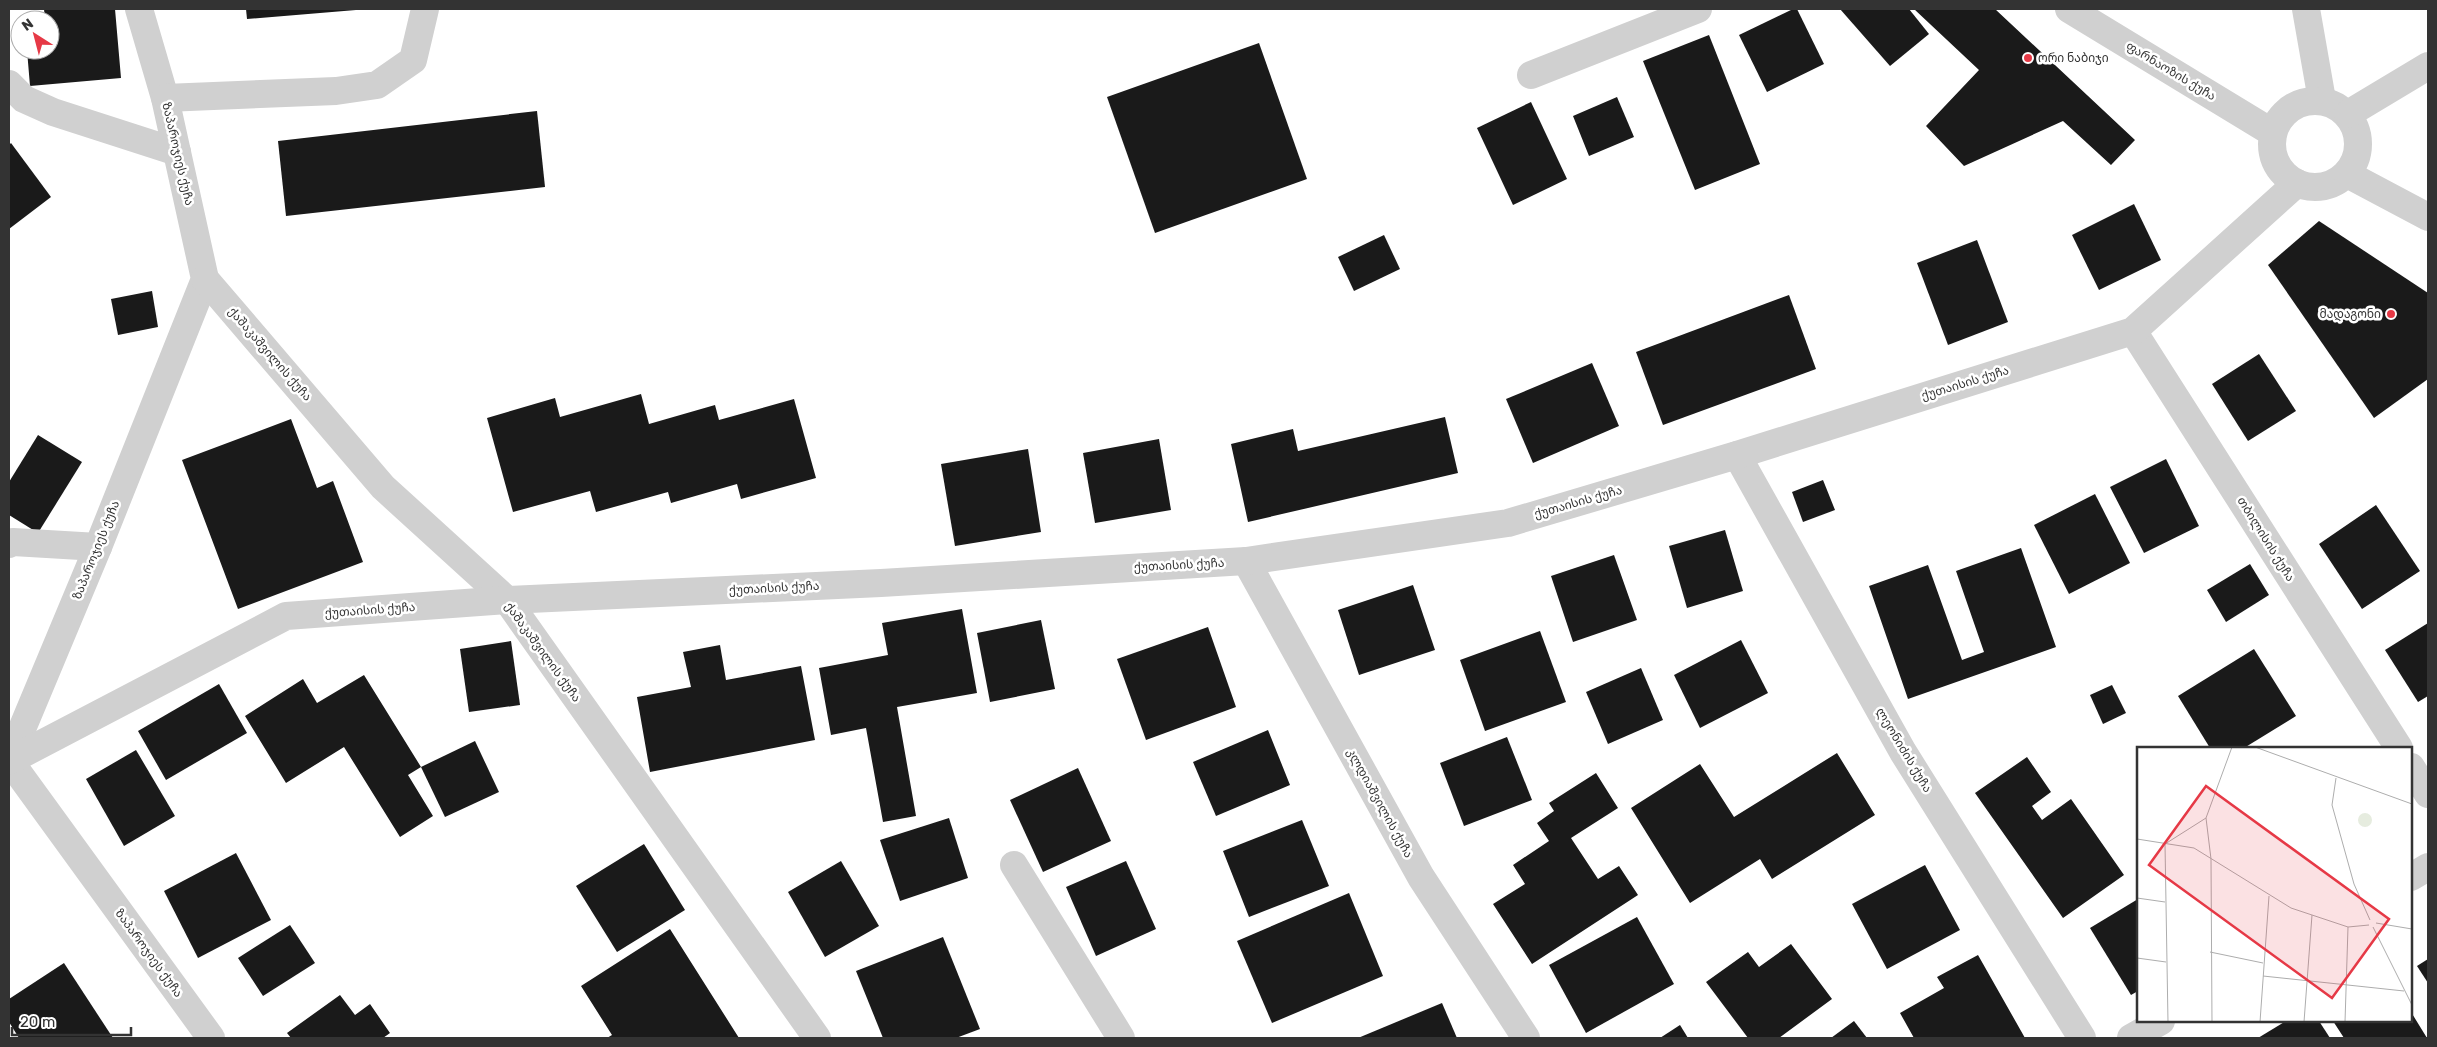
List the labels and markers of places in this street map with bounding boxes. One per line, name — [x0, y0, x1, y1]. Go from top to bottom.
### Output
place label: ორი ნაბიჯი — [2038, 51, 2109, 65]
marker: ორი ნაბიჯი — [2022, 52, 2034, 64]
place label: მადაგონი — [2320, 307, 2381, 322]
marker: მადაგონი — [2385, 308, 2397, 320]

